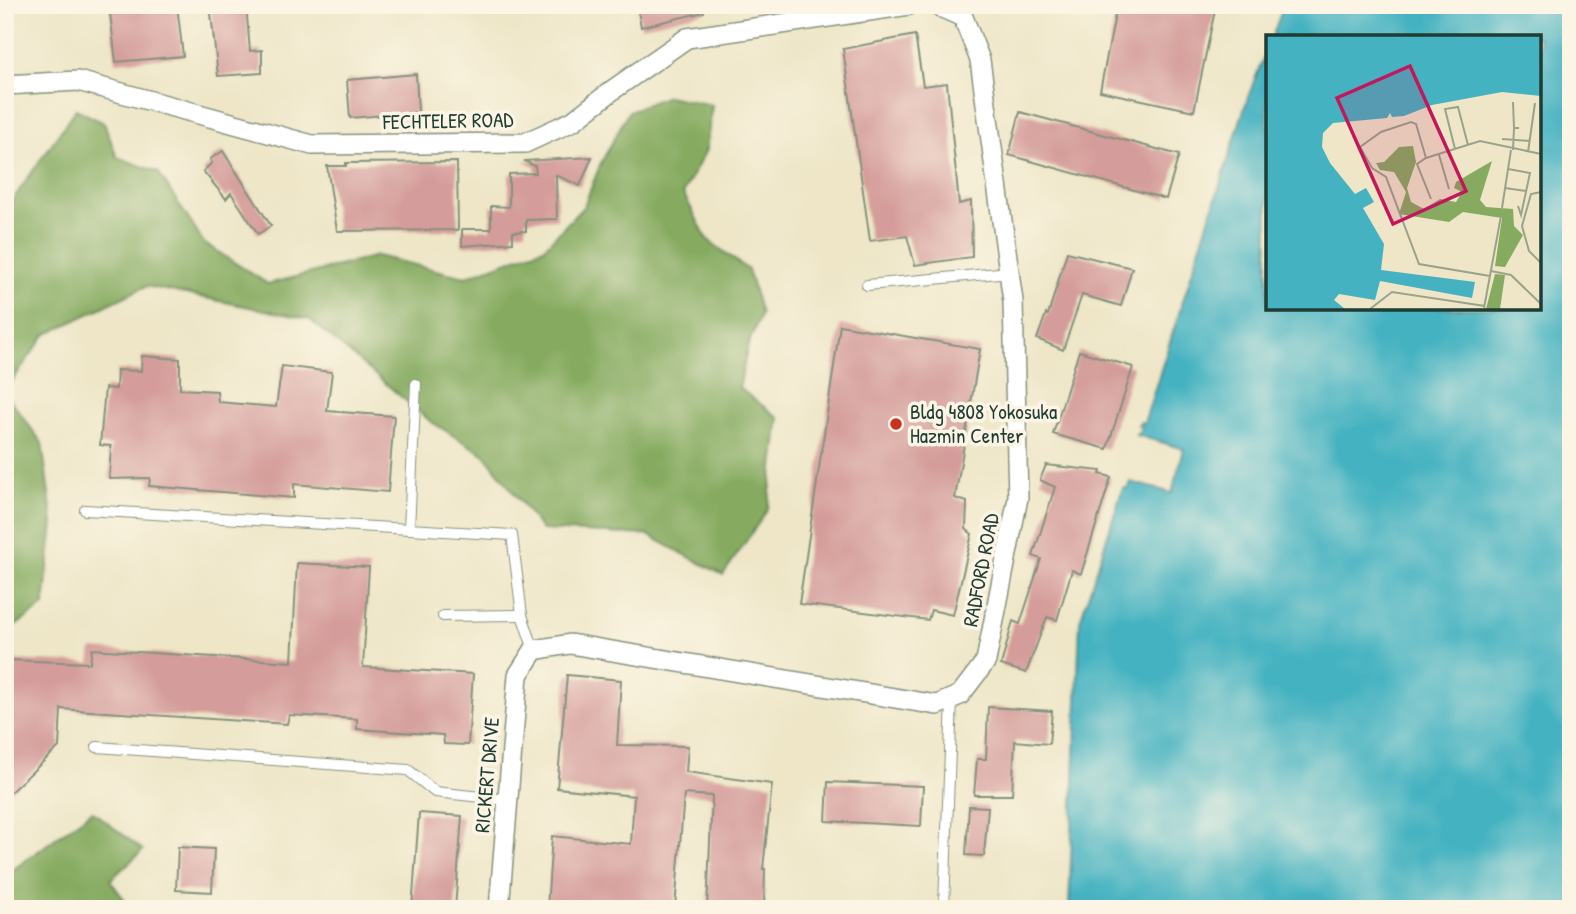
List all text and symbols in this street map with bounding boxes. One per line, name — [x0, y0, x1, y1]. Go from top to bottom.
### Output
inset map — [1266, 35, 1541, 310]
street label: FECHTELER ROAD — [381, 105, 514, 136]
place label: Bldg 4808 Yokosuka Hazmin Center — [910, 397, 1057, 450]
marker: Bldg 4808 Yokosuka Hazmin Center — [888, 416, 904, 432]
street label: RADFORD ROAD — [955, 511, 1006, 629]
street label: RICKERT DRIVE — [467, 716, 506, 834]

